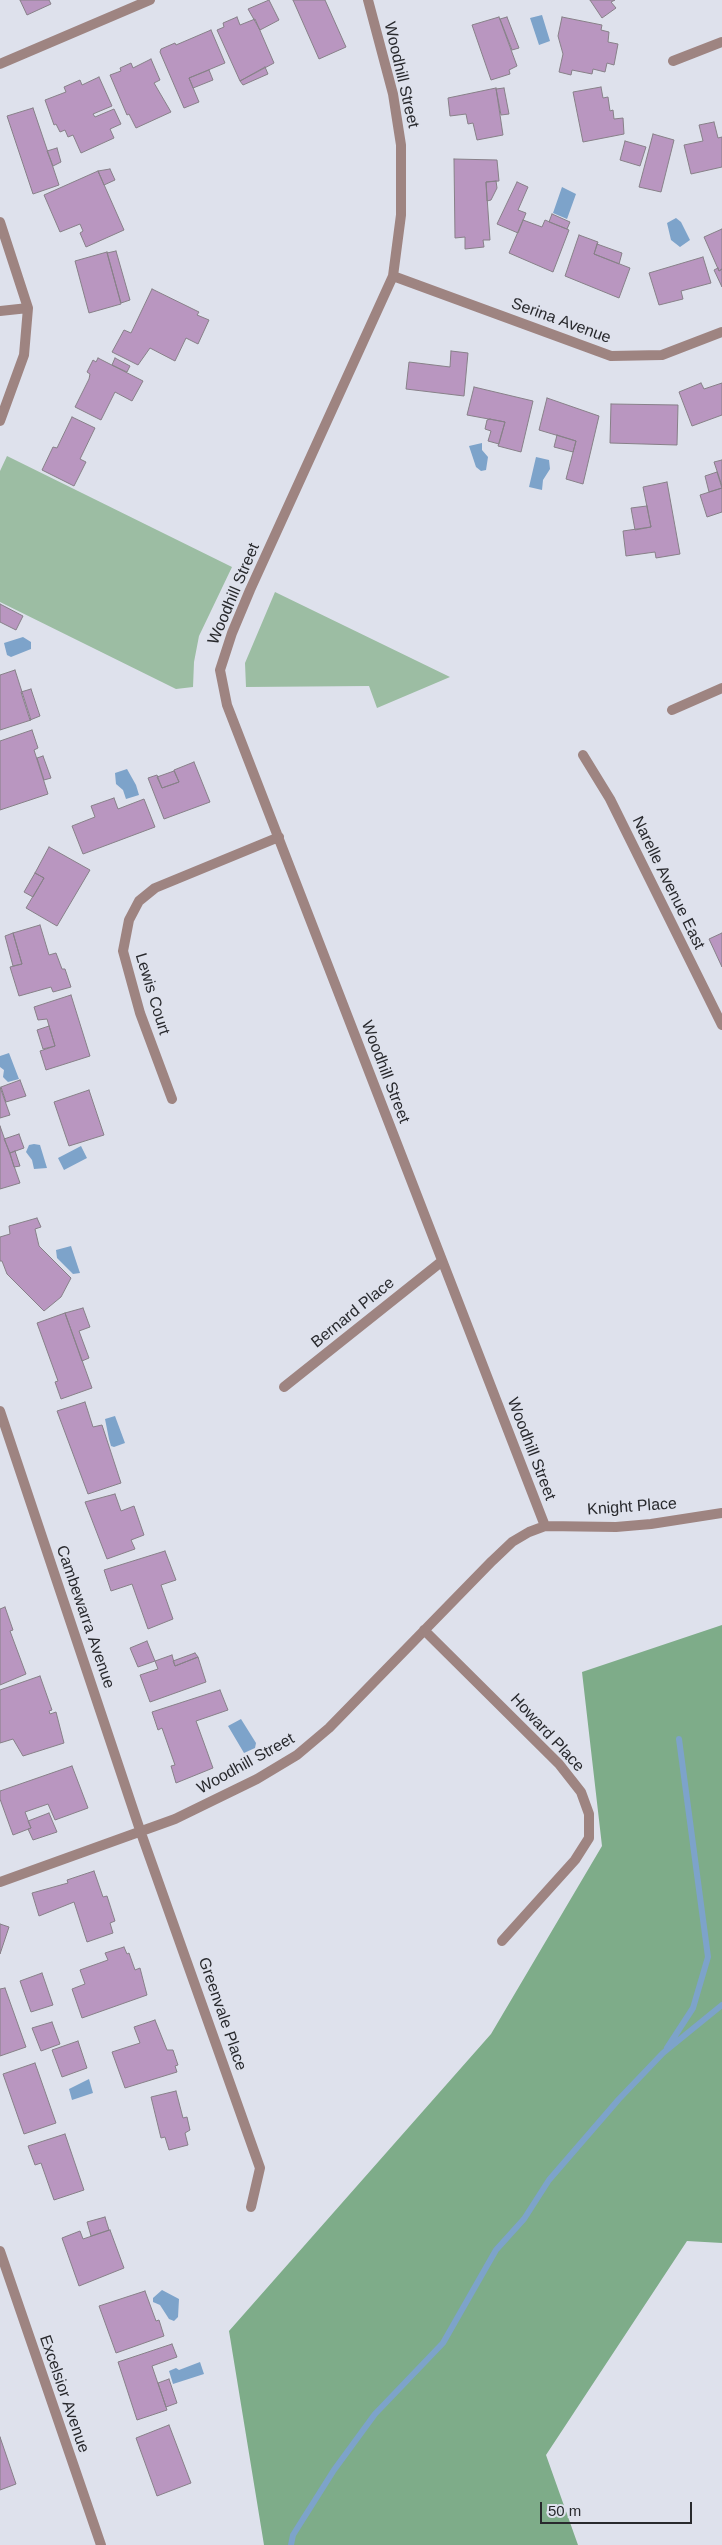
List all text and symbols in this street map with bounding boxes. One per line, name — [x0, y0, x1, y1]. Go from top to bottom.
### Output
street label: Woodhill Street — [379, 20, 423, 130]
street label: Serina Avenue — [509, 294, 613, 348]
street label: Woodhill Street — [204, 540, 264, 648]
street label: Narelle Avenue East — [627, 813, 709, 953]
street label: Lewis Court — [130, 951, 174, 1037]
street label: Woodhill Street — [357, 1018, 413, 1126]
street label: Bernard Place — [308, 1274, 398, 1352]
street label: Woodhill Street — [503, 1395, 559, 1503]
street label: Knight Place — [587, 1494, 677, 1520]
street label: Cambewarra Avenue — [52, 1543, 118, 1691]
street label: Howard Place — [506, 1690, 588, 1776]
street label: Woodhill Street — [194, 1729, 298, 1799]
street label: Greenvale Place — [194, 1955, 250, 2073]
street label: Excelsior Avenue — [35, 2333, 93, 2455]
scale bar — [542, 2492, 694, 2524]
text: 50 m — [548, 2502, 581, 2519]

